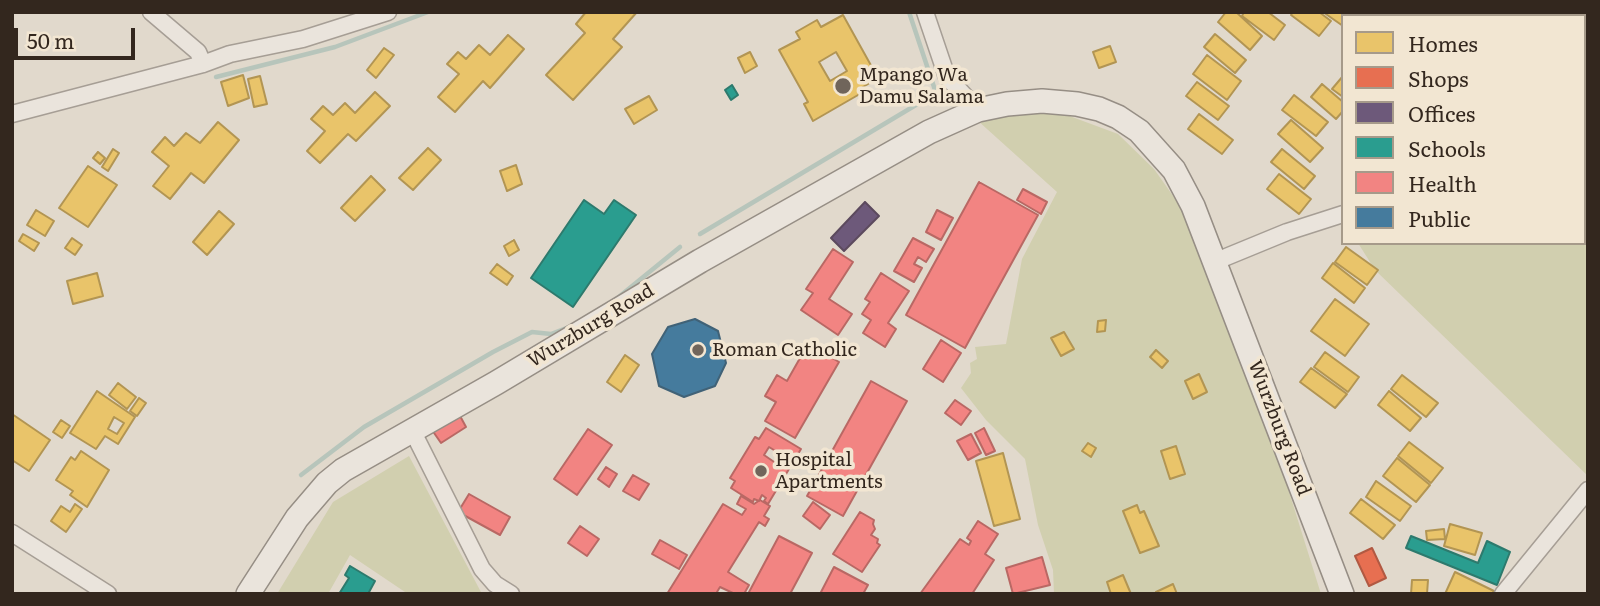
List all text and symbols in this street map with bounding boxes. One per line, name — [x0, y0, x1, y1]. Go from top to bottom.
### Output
scale bar — [18, 14, 138, 58]
legend — [1341, 14, 1586, 245]
text: 50 m — [27, 24, 74, 55]
text: Homes — [1408, 27, 1478, 58]
text: Shops — [1408, 62, 1469, 93]
place label: Mpango Wa Damu Salama — [859, 64, 984, 108]
marker: Mpango Wa Damu Salama — [833, 76, 853, 96]
text: Offices — [1408, 97, 1475, 128]
text: Schools — [1408, 132, 1486, 163]
text: Health — [1408, 167, 1477, 198]
text: Public — [1408, 202, 1470, 233]
street label: Wurzburg Road — [524, 279, 658, 373]
place label: Roman Catholic — [712, 339, 857, 361]
marker: Roman Catholic — [690, 342, 706, 358]
street label: Wurzburg Road — [1243, 357, 1315, 499]
place label: Hospital Apartments — [775, 449, 882, 493]
marker: Hospital Apartments — [753, 463, 769, 479]

